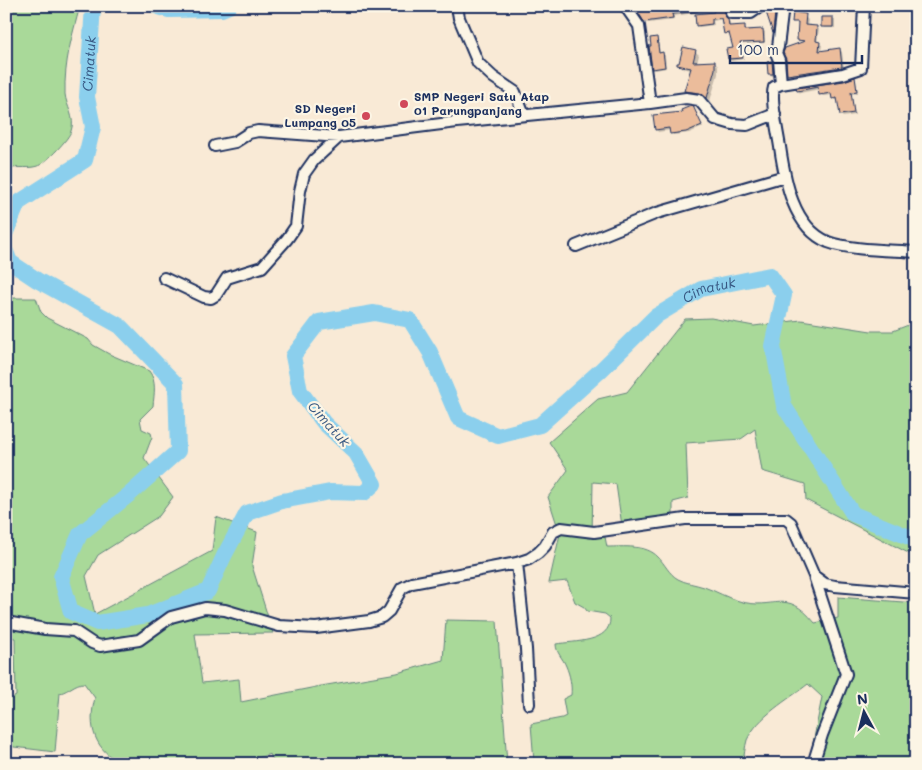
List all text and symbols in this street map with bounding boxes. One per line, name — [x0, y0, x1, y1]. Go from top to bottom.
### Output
scale bar — [730, 32, 862, 64]
water label: Cimatuk — [77, 35, 100, 92]
text: 100 m — [737, 39, 779, 59]
place label: SMP Negeri Satu Atap 01 Parungpanjang — [414, 88, 549, 118]
marker: SMP Negeri Satu Atap 01 Parungpanjang — [398, 98, 410, 110]
place label: SD Negeri Lumpang 05 — [285, 100, 356, 130]
marker: SD Negeri Lumpang 05 — [360, 110, 372, 122]
water label: Cimatuk — [678, 272, 738, 307]
water label: Cimatuk — [304, 397, 355, 451]
north arrow — [840, 688, 890, 738]
text: N — [856, 689, 869, 709]

